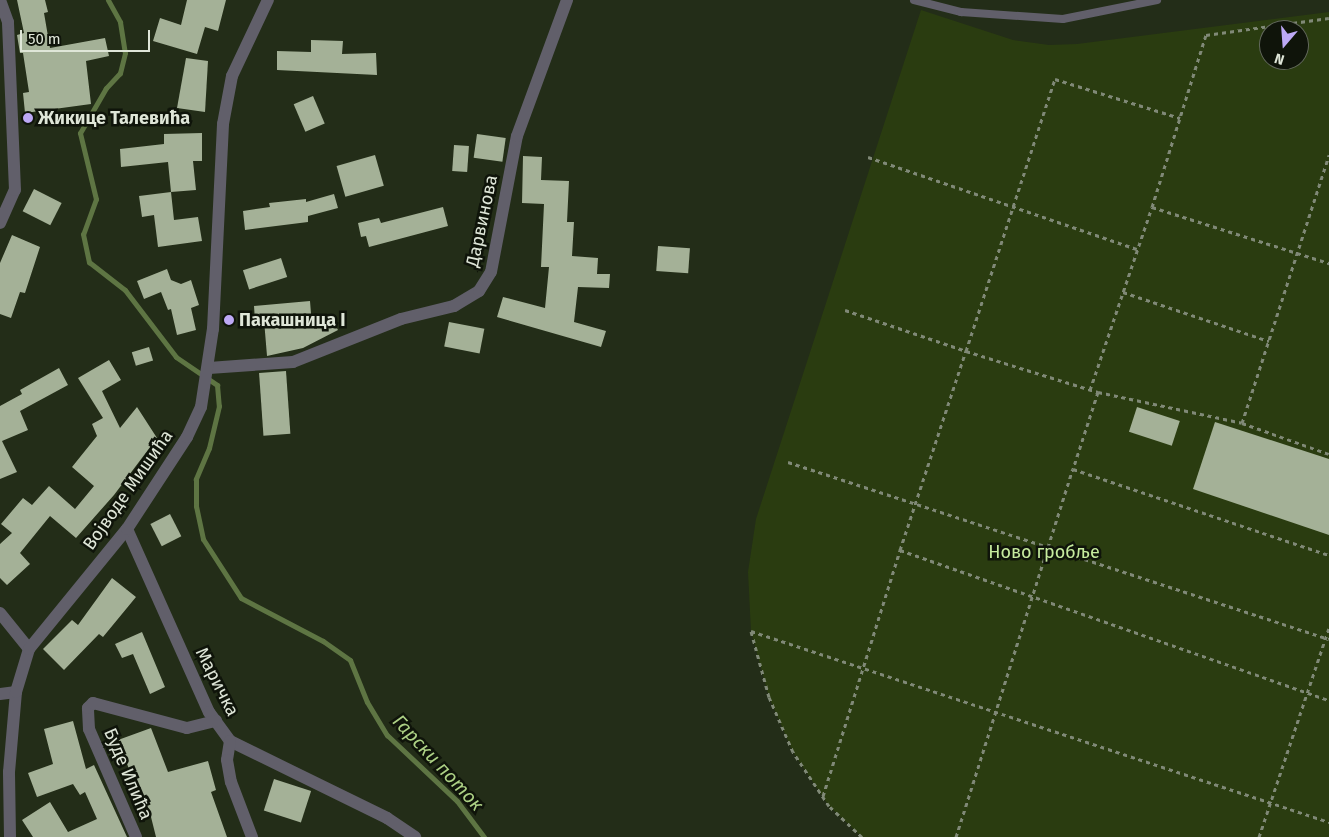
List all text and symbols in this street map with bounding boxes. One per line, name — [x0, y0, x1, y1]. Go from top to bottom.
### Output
scale bar — [22, 20, 152, 52]
north arrow — [1259, 20, 1309, 70]
text: 50 m — [28, 30, 61, 48]
text: N — [1272, 49, 1287, 68]
place label: Жикице Талевића — [38, 107, 190, 129]
marker: Жикице Талевића — [22, 112, 34, 124]
street label: Дарвинова — [462, 173, 502, 269]
place label: Пакашница I — [239, 309, 346, 331]
marker: Пакашница I — [223, 314, 235, 326]
street label: Војводе Мишића — [78, 426, 178, 554]
park label: Ново гробље — [988, 541, 1100, 563]
street label: Маричка — [191, 644, 243, 720]
water label: Гарски поток — [388, 710, 488, 816]
street label: Буде Илића — [99, 725, 157, 823]

